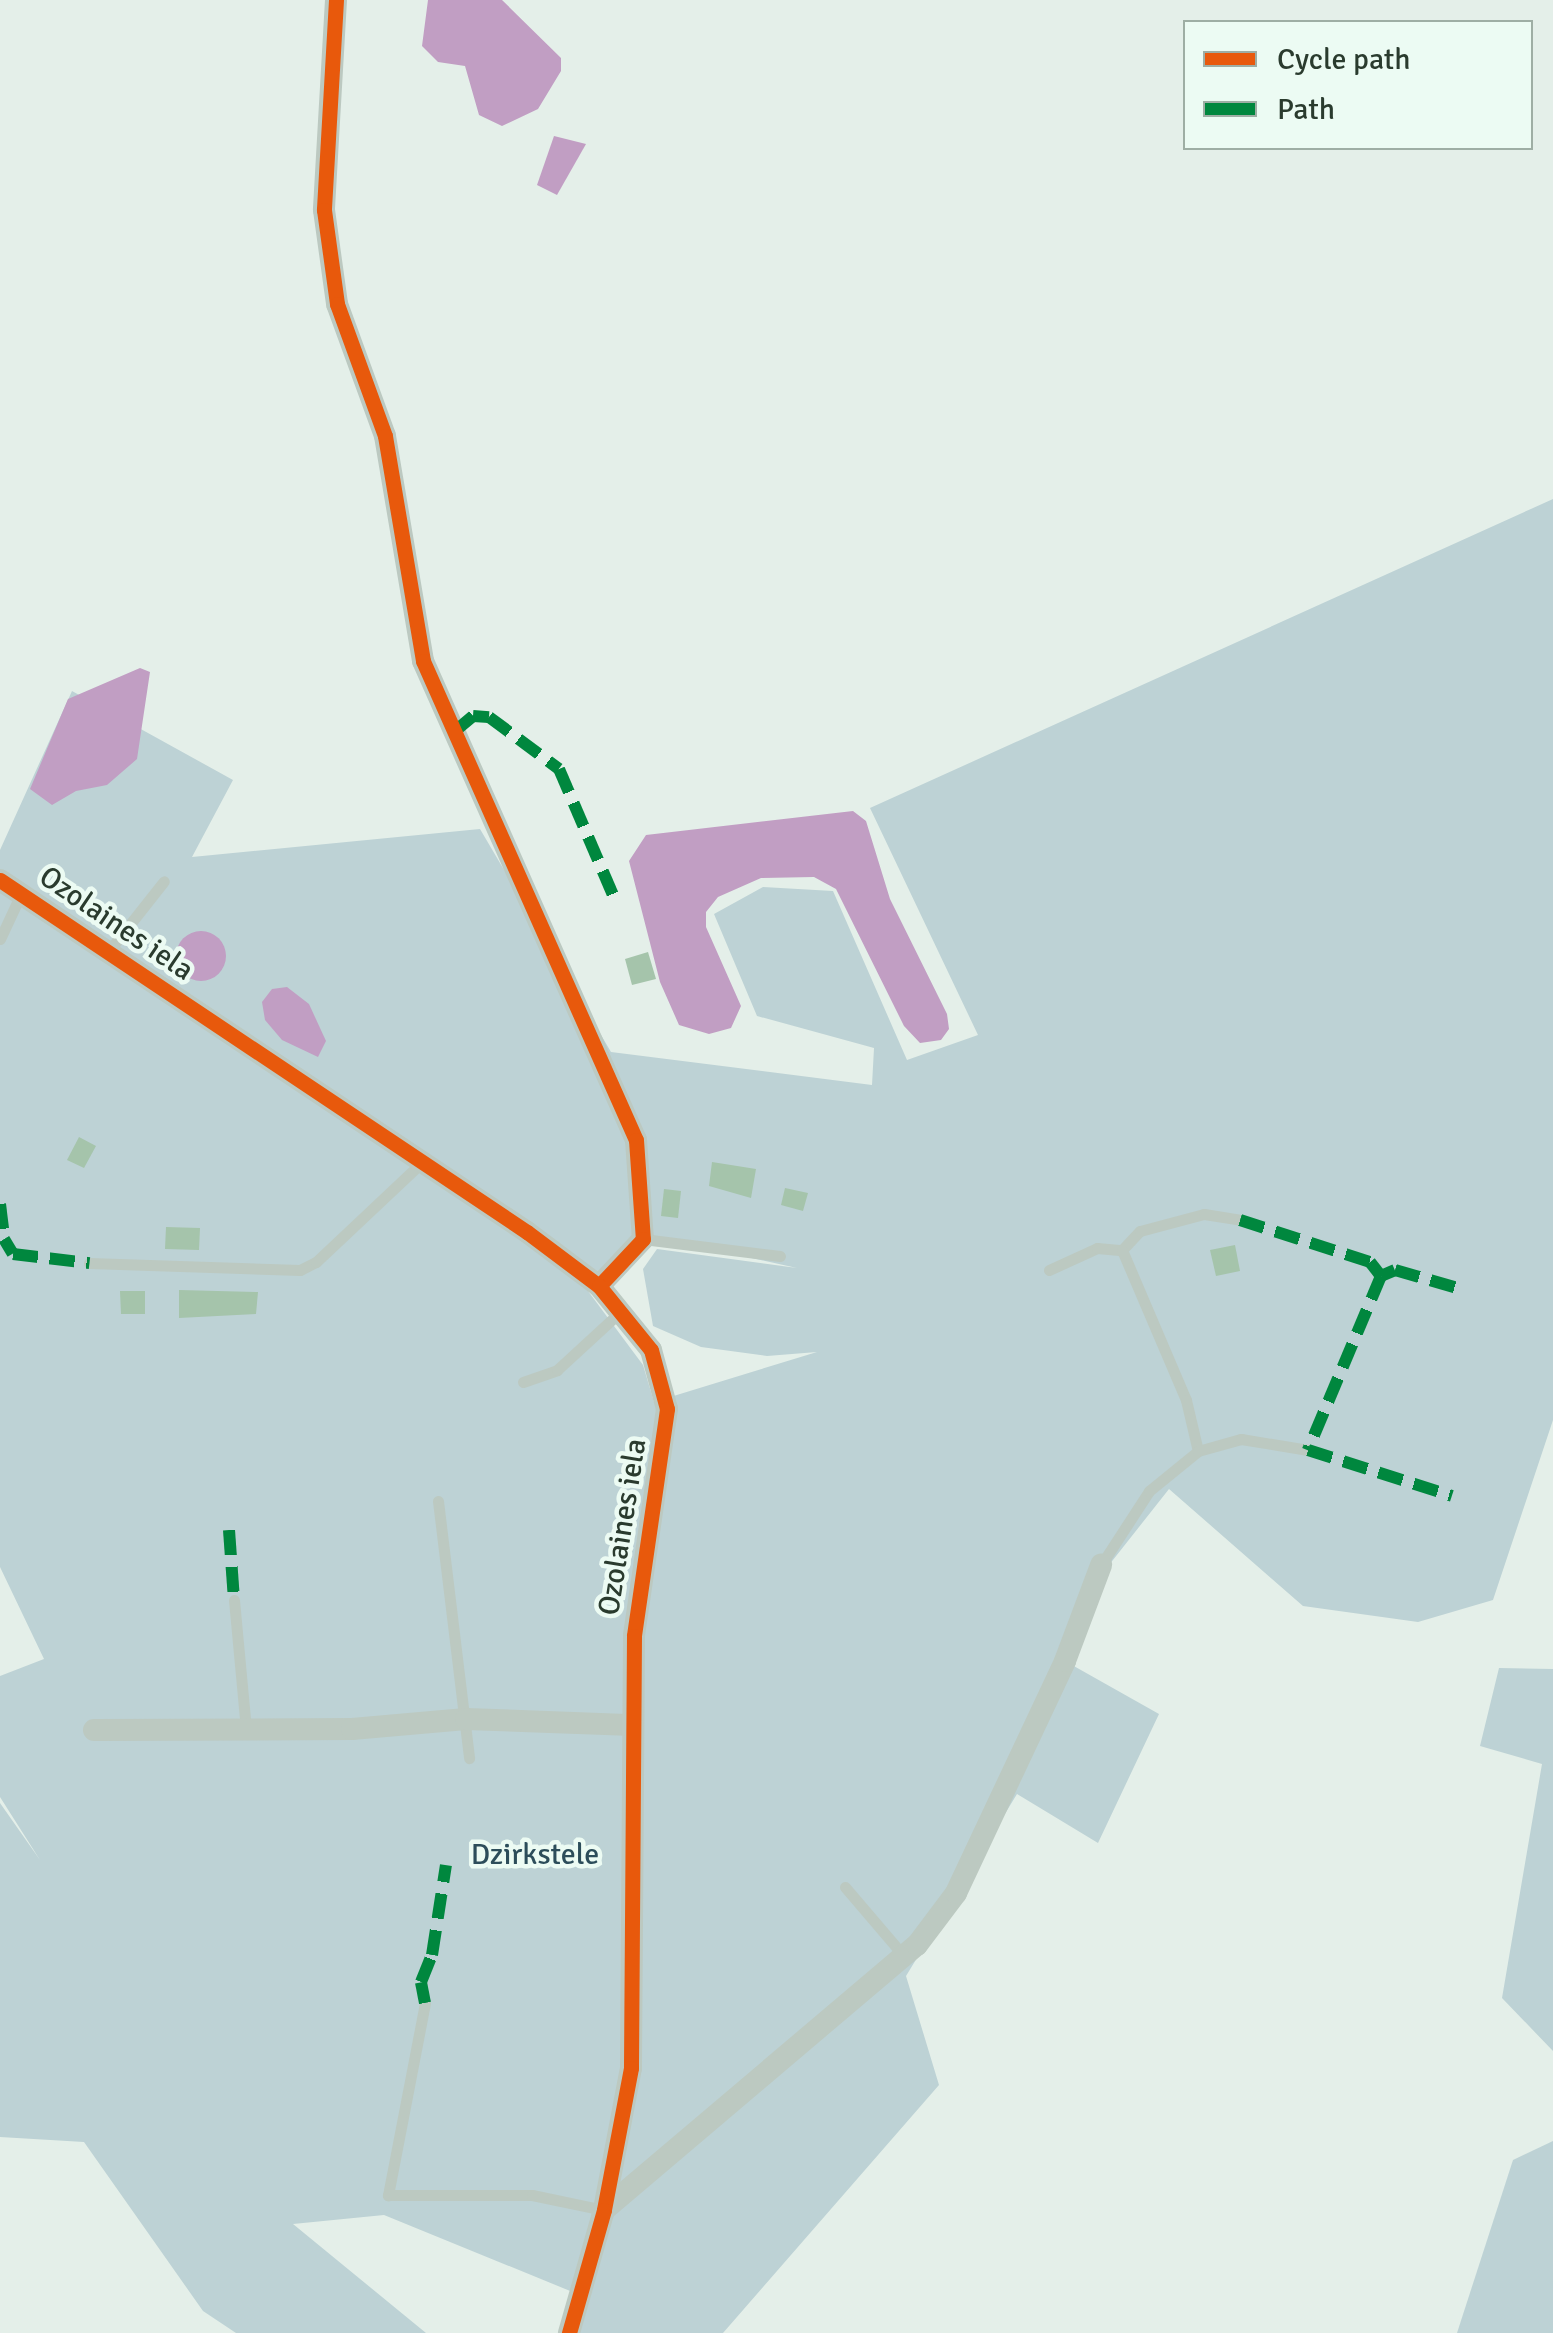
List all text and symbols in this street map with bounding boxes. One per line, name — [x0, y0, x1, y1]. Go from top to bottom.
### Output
legend — [1183, 20, 1533, 150]
text: Cycle path — [1277, 41, 1411, 78]
text: Path — [1277, 91, 1335, 128]
street label: Ozolaines iela — [32, 859, 200, 989]
street label: Ozolaines iela — [591, 1436, 655, 1618]
park label: Dzirkstele — [471, 1837, 599, 1873]

